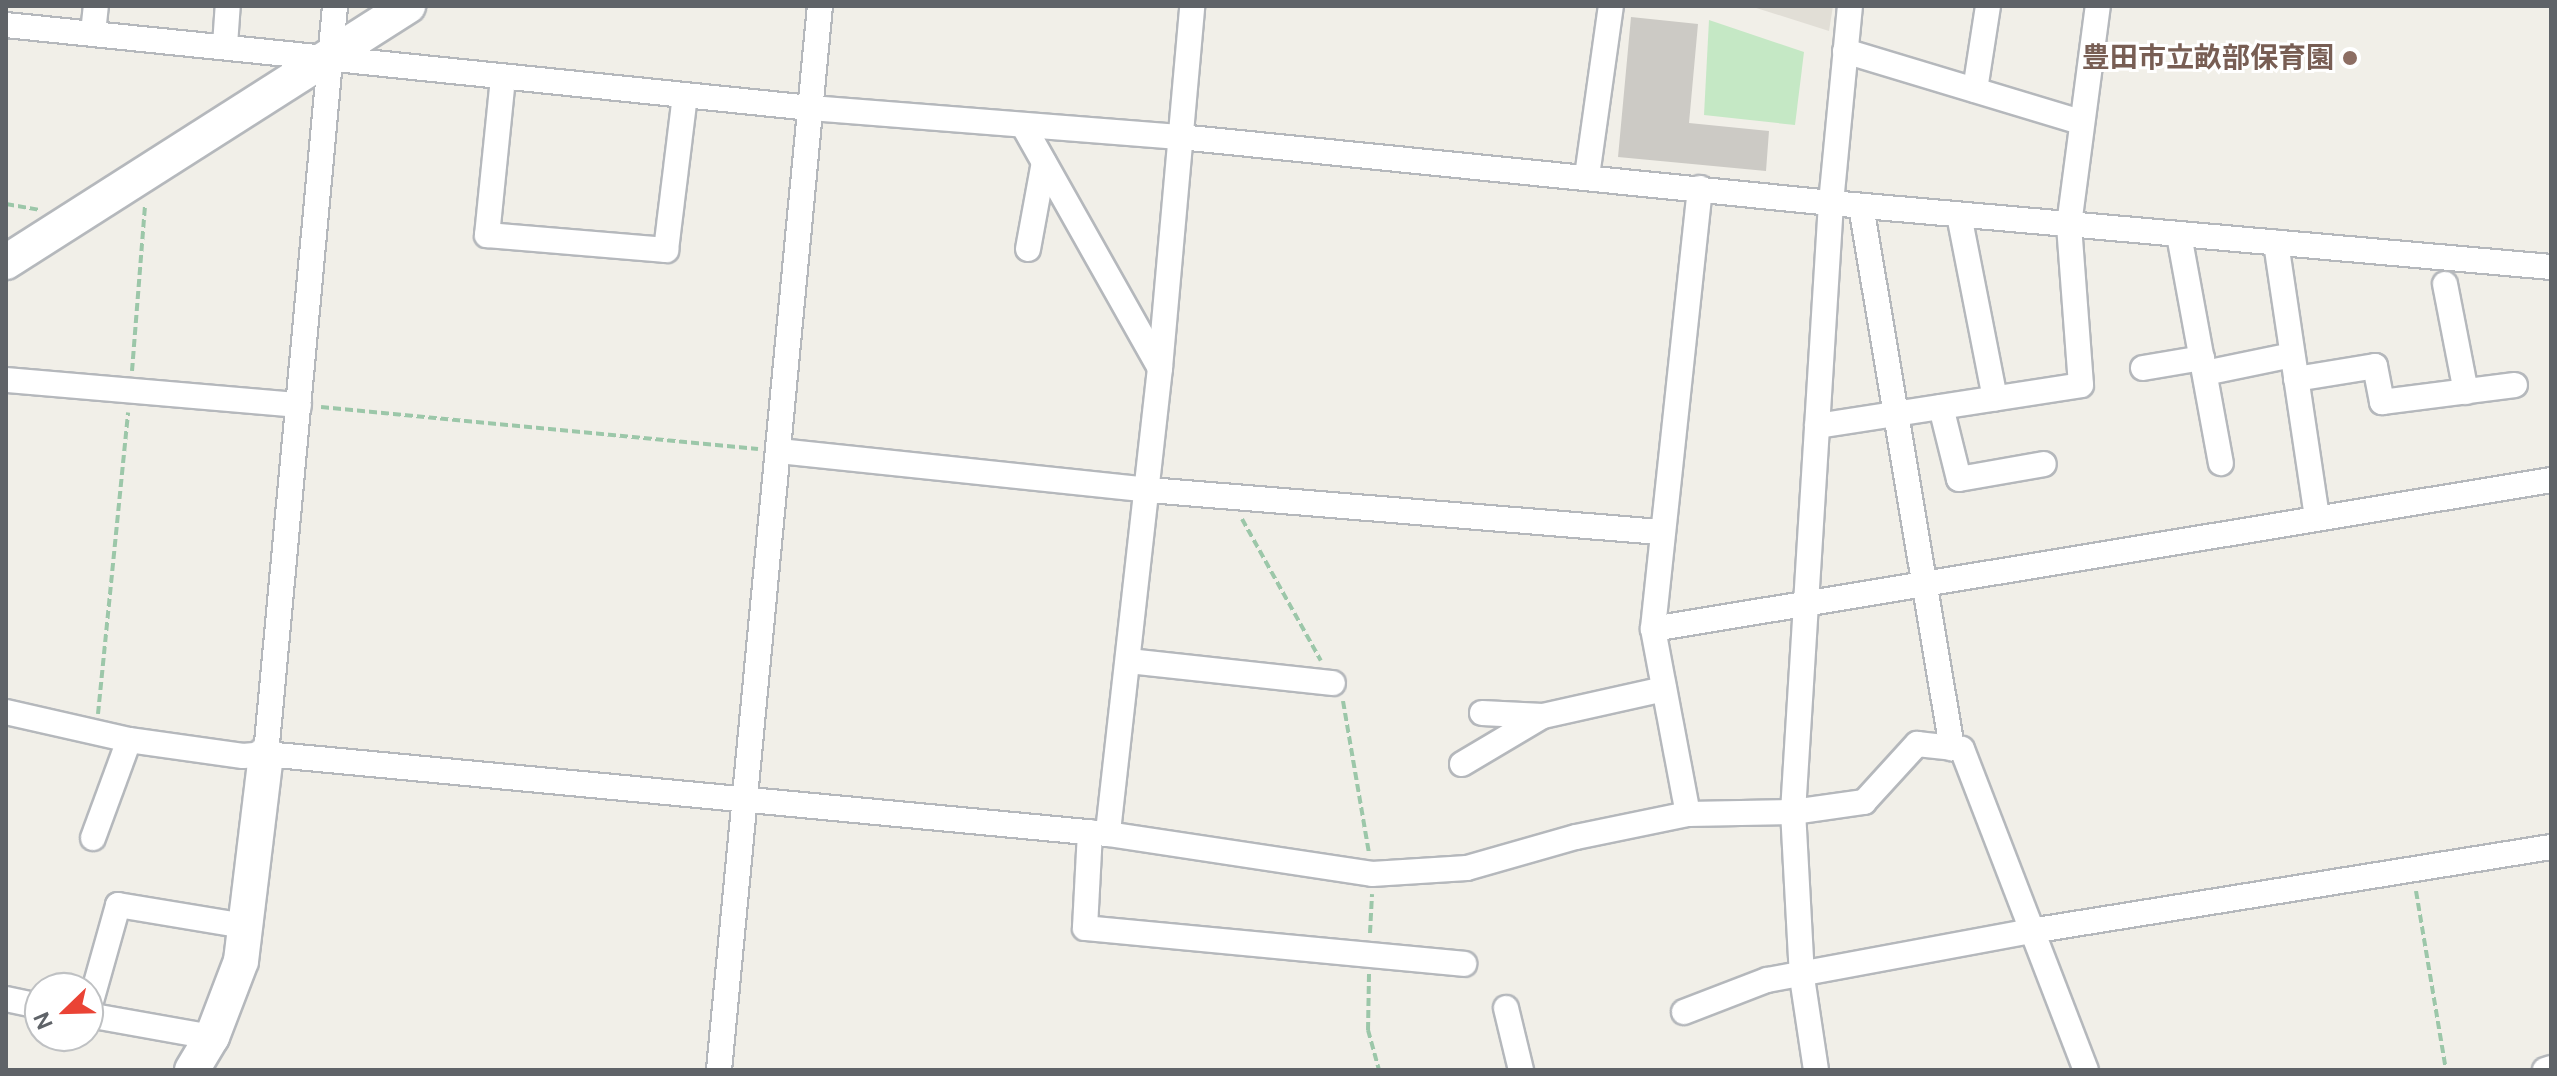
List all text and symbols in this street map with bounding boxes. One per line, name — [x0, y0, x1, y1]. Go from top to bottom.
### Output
place label: 豊田市立畝部保育園 — [2082, 41, 2334, 75]
marker: 豊田市立畝部保育園 — [2341, 49, 2359, 67]
north arrow — [24, 972, 104, 1052]
text: N — [27, 1008, 60, 1034]

